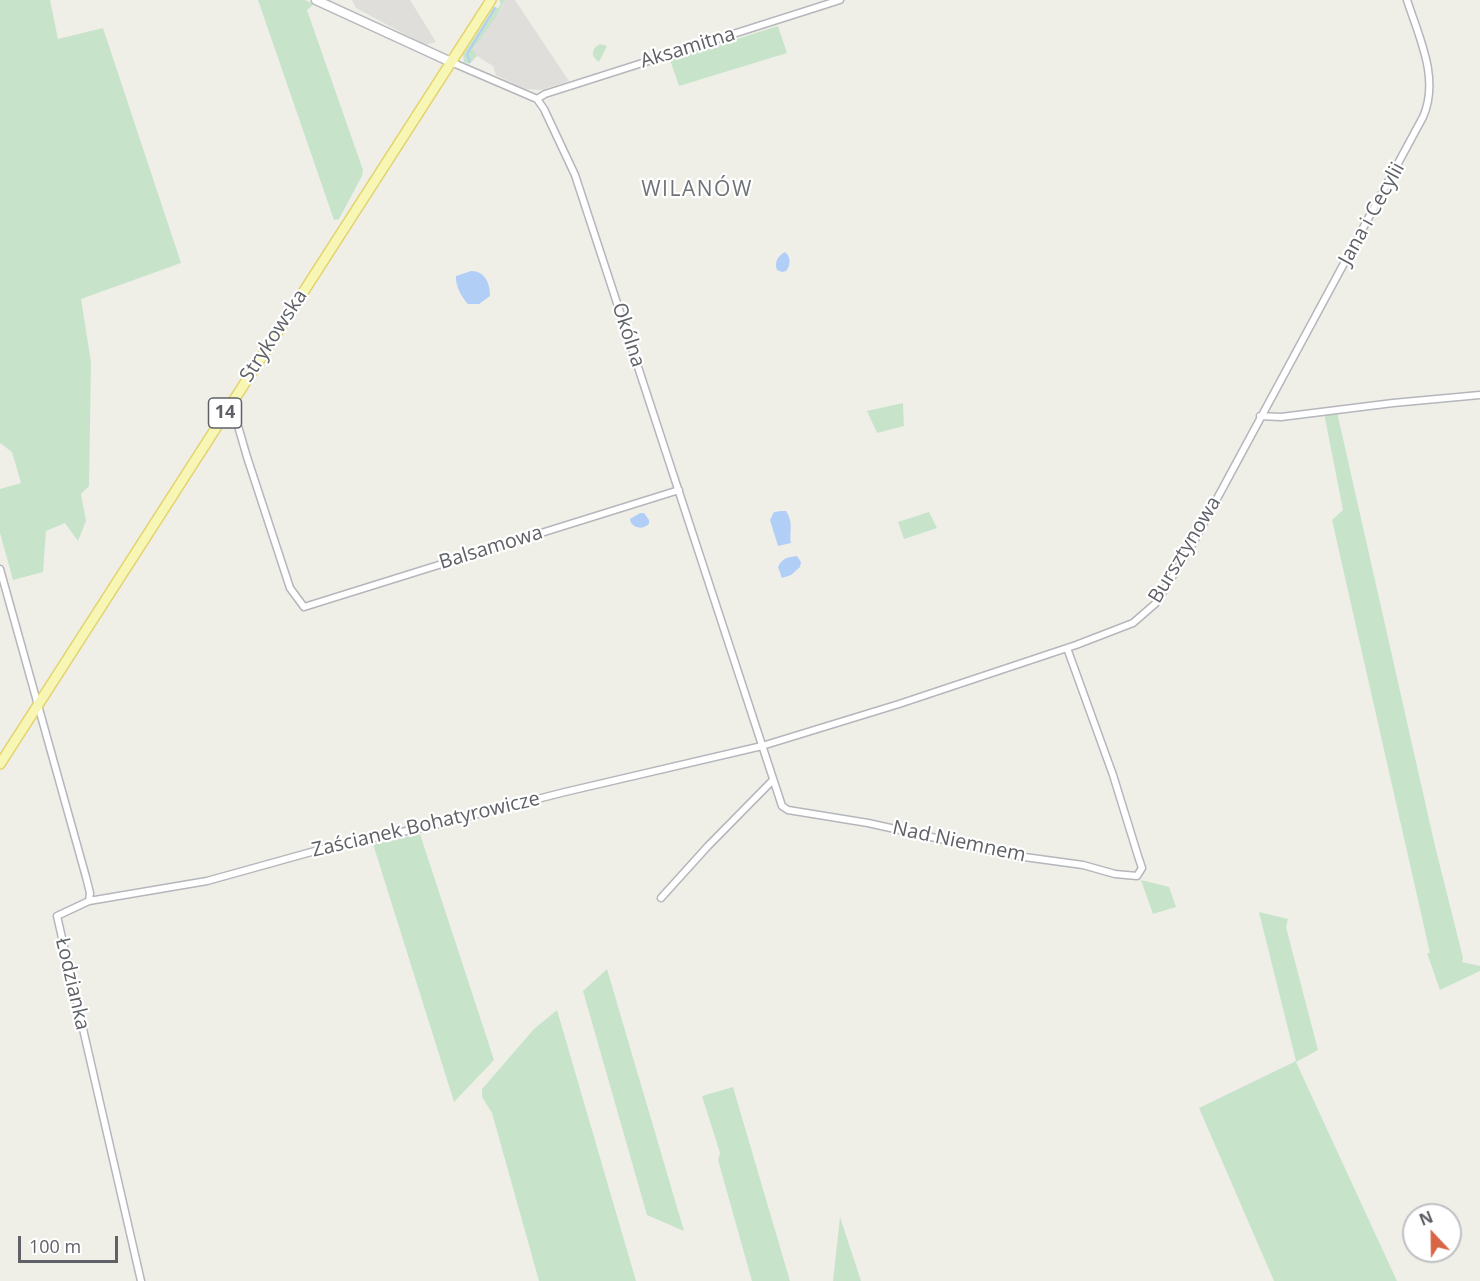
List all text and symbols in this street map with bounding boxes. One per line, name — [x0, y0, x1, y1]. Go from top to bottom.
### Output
street label: Aksamitna — [638, 22, 738, 74]
street label: Jana i Cecylii — [1334, 158, 1410, 270]
district label: WILANÓW — [641, 177, 753, 203]
street label: Strykowska — [235, 285, 313, 387]
street label: Okólna — [606, 300, 650, 370]
road number: 14 — [208, 398, 242, 428]
street label: Bursztynowa — [1144, 492, 1226, 608]
street label: Balsamowa — [436, 521, 546, 575]
street label: Zaścianek Bohatyrowicze — [310, 787, 542, 863]
street label: Nad Niemnem — [890, 816, 1028, 868]
street label: Łodzianka — [50, 935, 94, 1033]
north arrow — [1402, 1203, 1462, 1263]
text: N — [1416, 1206, 1436, 1231]
scale bar — [21, 1224, 122, 1262]
text: 100 m — [29, 1234, 81, 1258]

